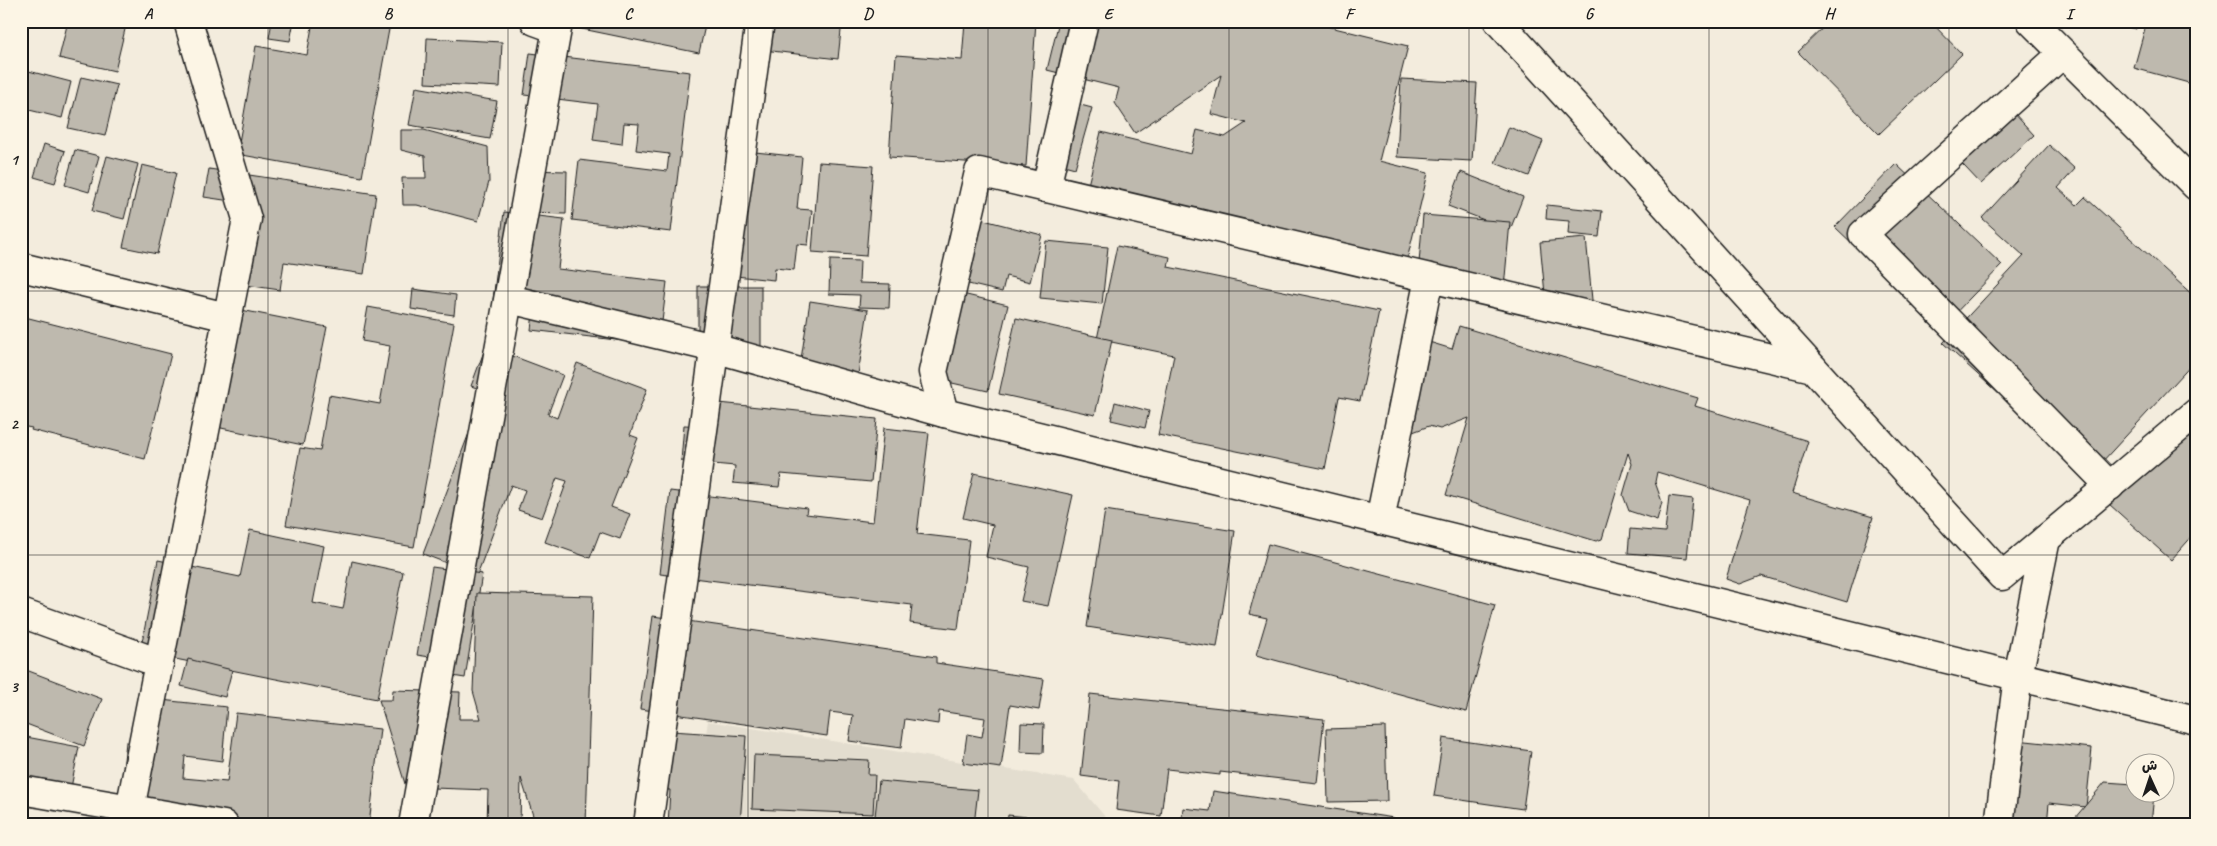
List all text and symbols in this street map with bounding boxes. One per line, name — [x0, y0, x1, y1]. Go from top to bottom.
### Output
text: A — [144, 4, 154, 24]
text: B — [384, 4, 394, 24]
text: C — [624, 4, 634, 24]
text: D — [863, 4, 874, 24]
text: E — [1104, 4, 1115, 24]
text: F — [1345, 4, 1356, 24]
text: G — [1585, 4, 1595, 24]
text: H — [1824, 4, 1836, 24]
text: I — [2066, 4, 2076, 24]
text: 1 — [10, 150, 19, 170]
text: 2 — [10, 414, 19, 434]
text: 3 — [10, 677, 19, 697]
north arrow — [2124, 754, 2174, 804]
text: ش — [2141, 757, 2157, 774]

